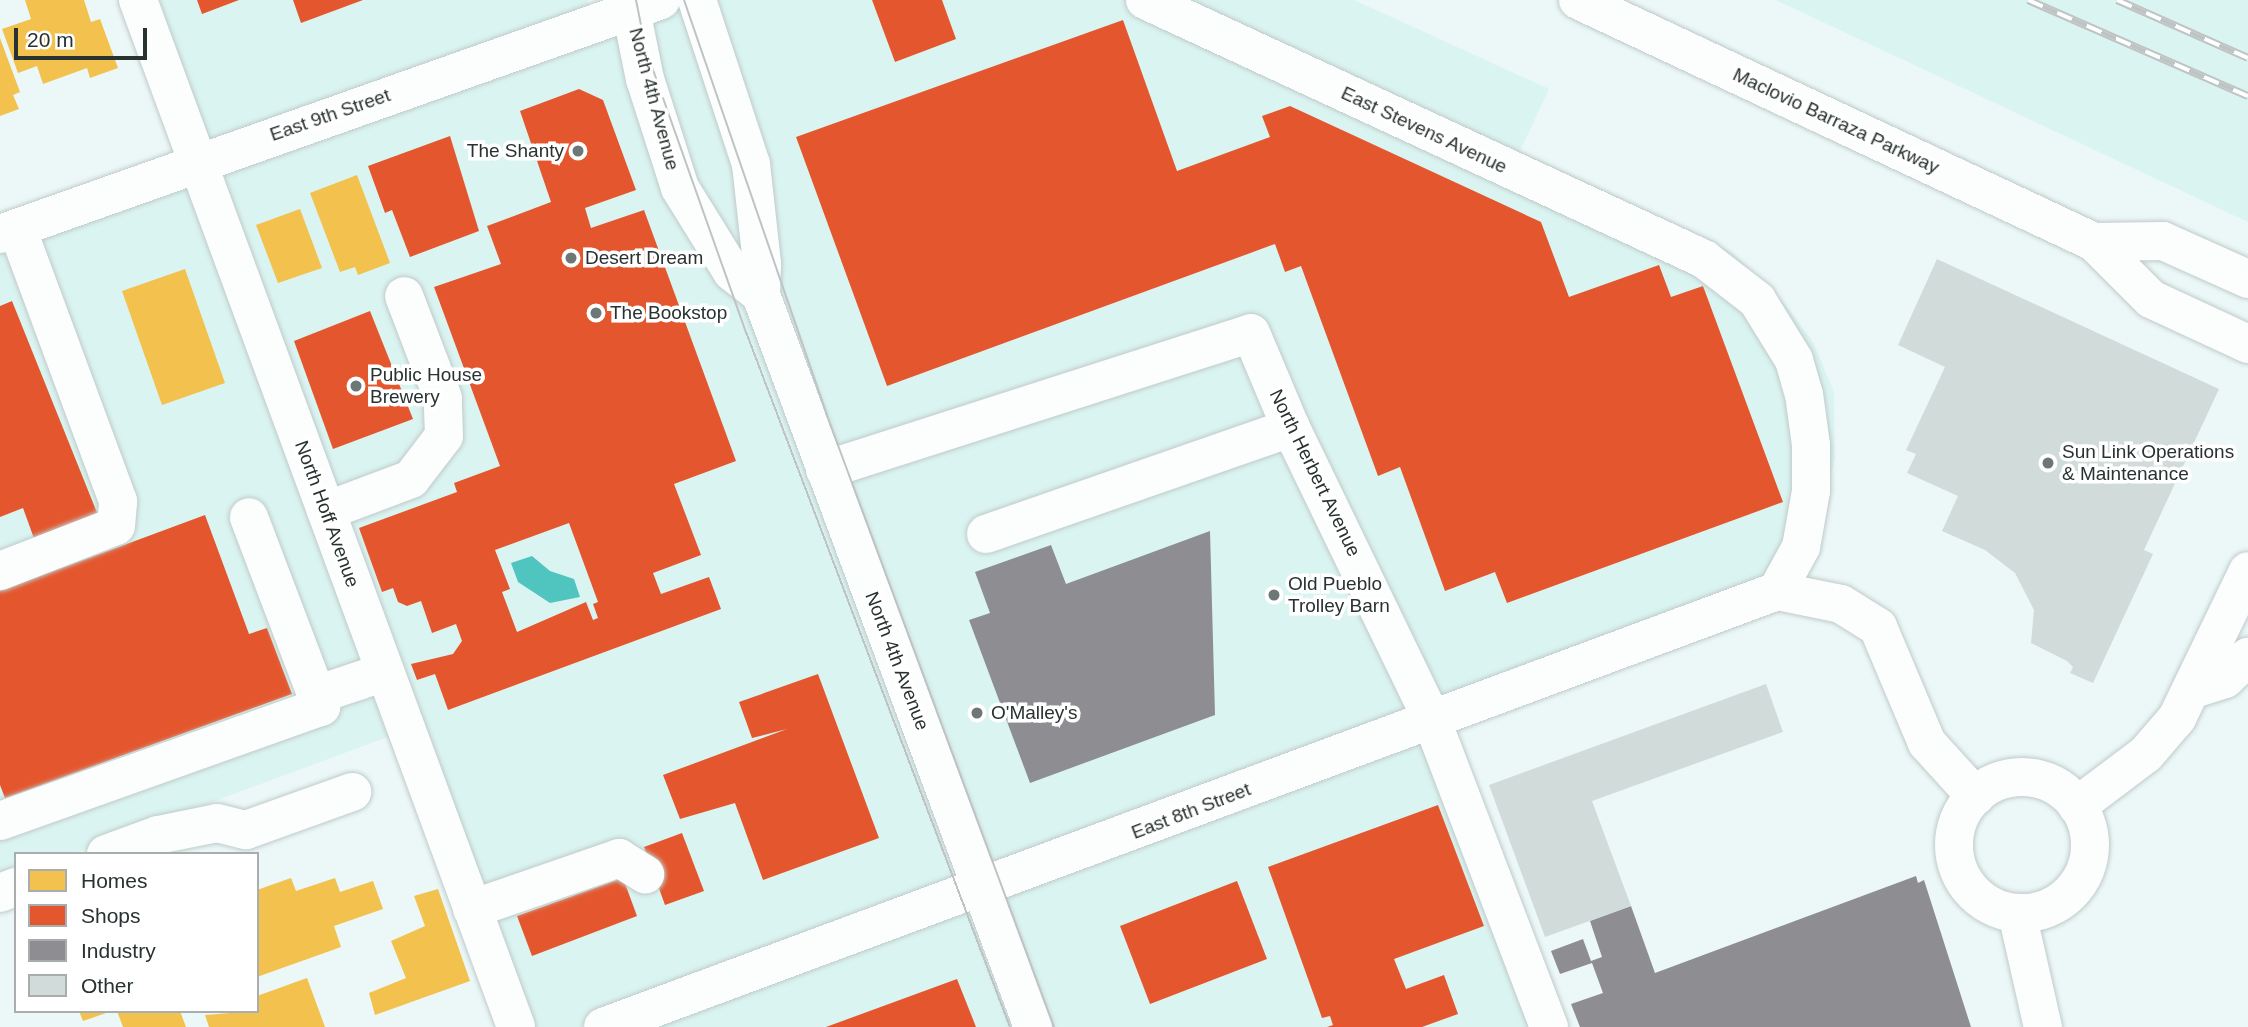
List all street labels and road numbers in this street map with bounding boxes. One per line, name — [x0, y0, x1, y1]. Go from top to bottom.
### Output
street label: North 4th Avenue — [624, 25, 684, 173]
street label: Maclovio Barraza Parkway — [1729, 63, 1943, 179]
street label: East Stevens Avenue — [1337, 81, 1511, 179]
street label: East 9th Street — [267, 84, 393, 146]
street label: North Herbert Avenue — [1264, 385, 1366, 561]
street label: North Hoff Avenue — [290, 437, 364, 591]
street label: North 4th Avenue — [860, 588, 934, 734]
street label: East 8th Street — [1128, 778, 1254, 844]

